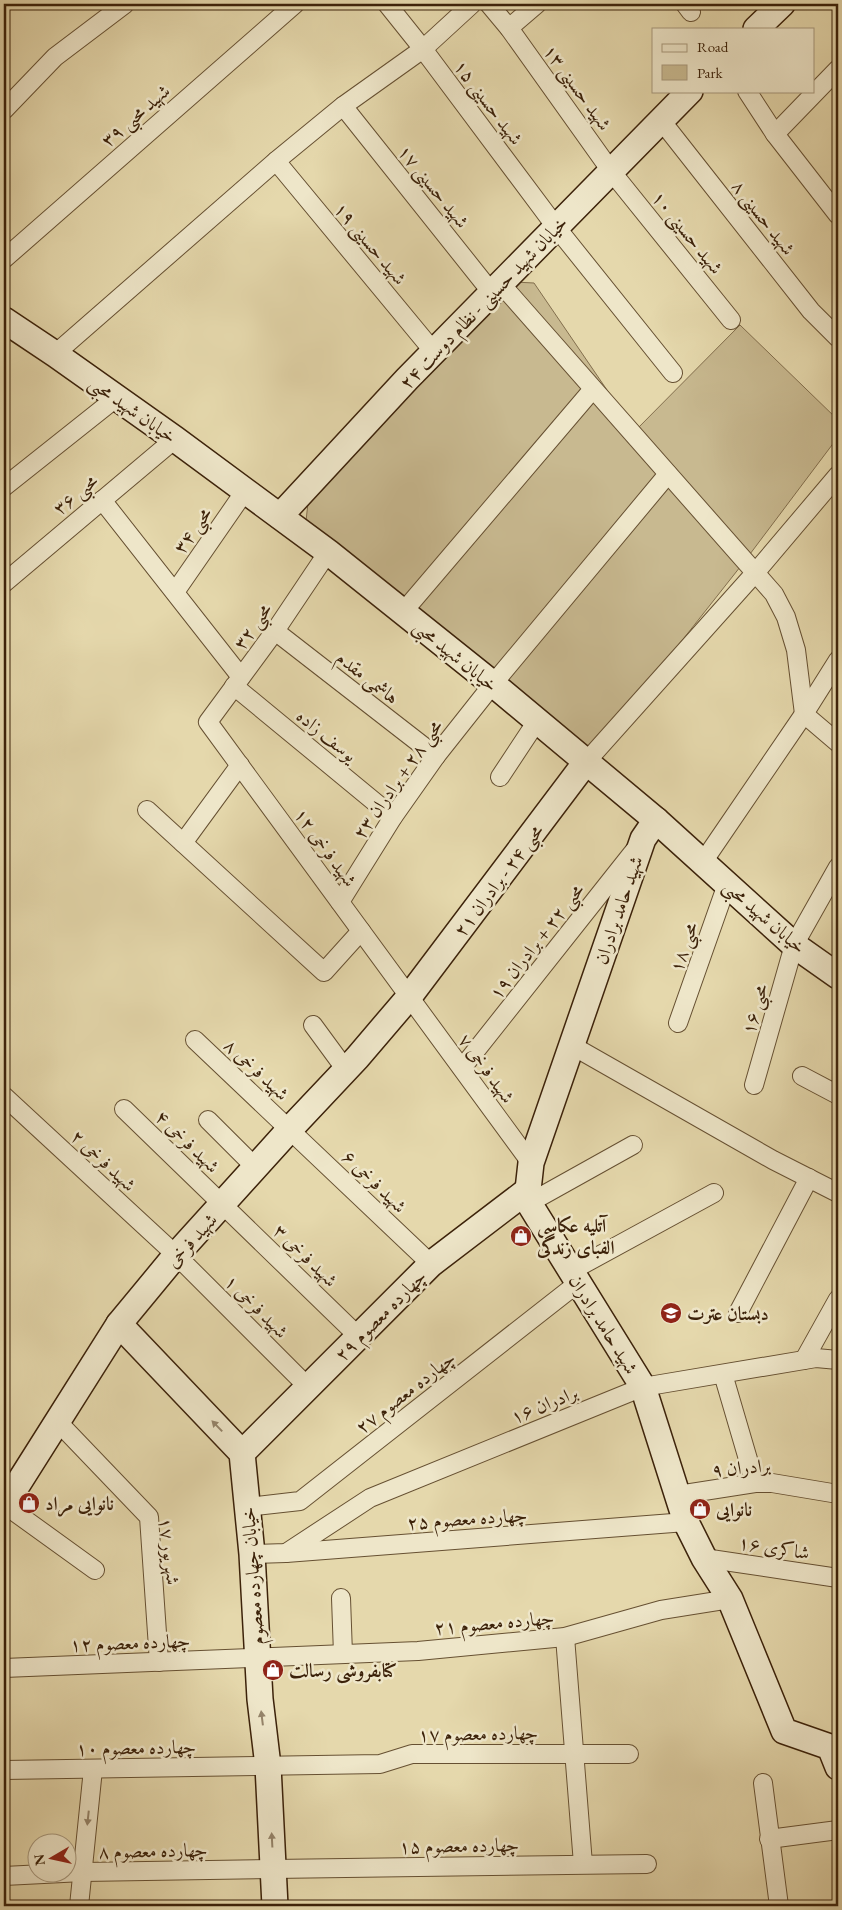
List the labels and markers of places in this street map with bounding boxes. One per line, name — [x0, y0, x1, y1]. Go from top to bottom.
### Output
place label: آتلیه عکاسی الفبای زندگی — [536, 1213, 615, 1260]
shop icon: آتلیه عکاسی الفبای زندگی — [509, 1224, 533, 1248]
school or university icon: دبستان عترت — [659, 1301, 683, 1325]
place label: دبستان عترت — [687, 1301, 769, 1326]
shop icon: نانوایی مراد — [17, 1491, 41, 1515]
place label: نانوایی مراد — [45, 1491, 114, 1517]
shop icon: نانوایی — [688, 1497, 712, 1521]
place label: نانوایی — [715, 1497, 753, 1522]
shop icon: کتابفروشی رسالت — [261, 1658, 285, 1682]
place label: کتابفروشی رسالت — [289, 1658, 397, 1684]

